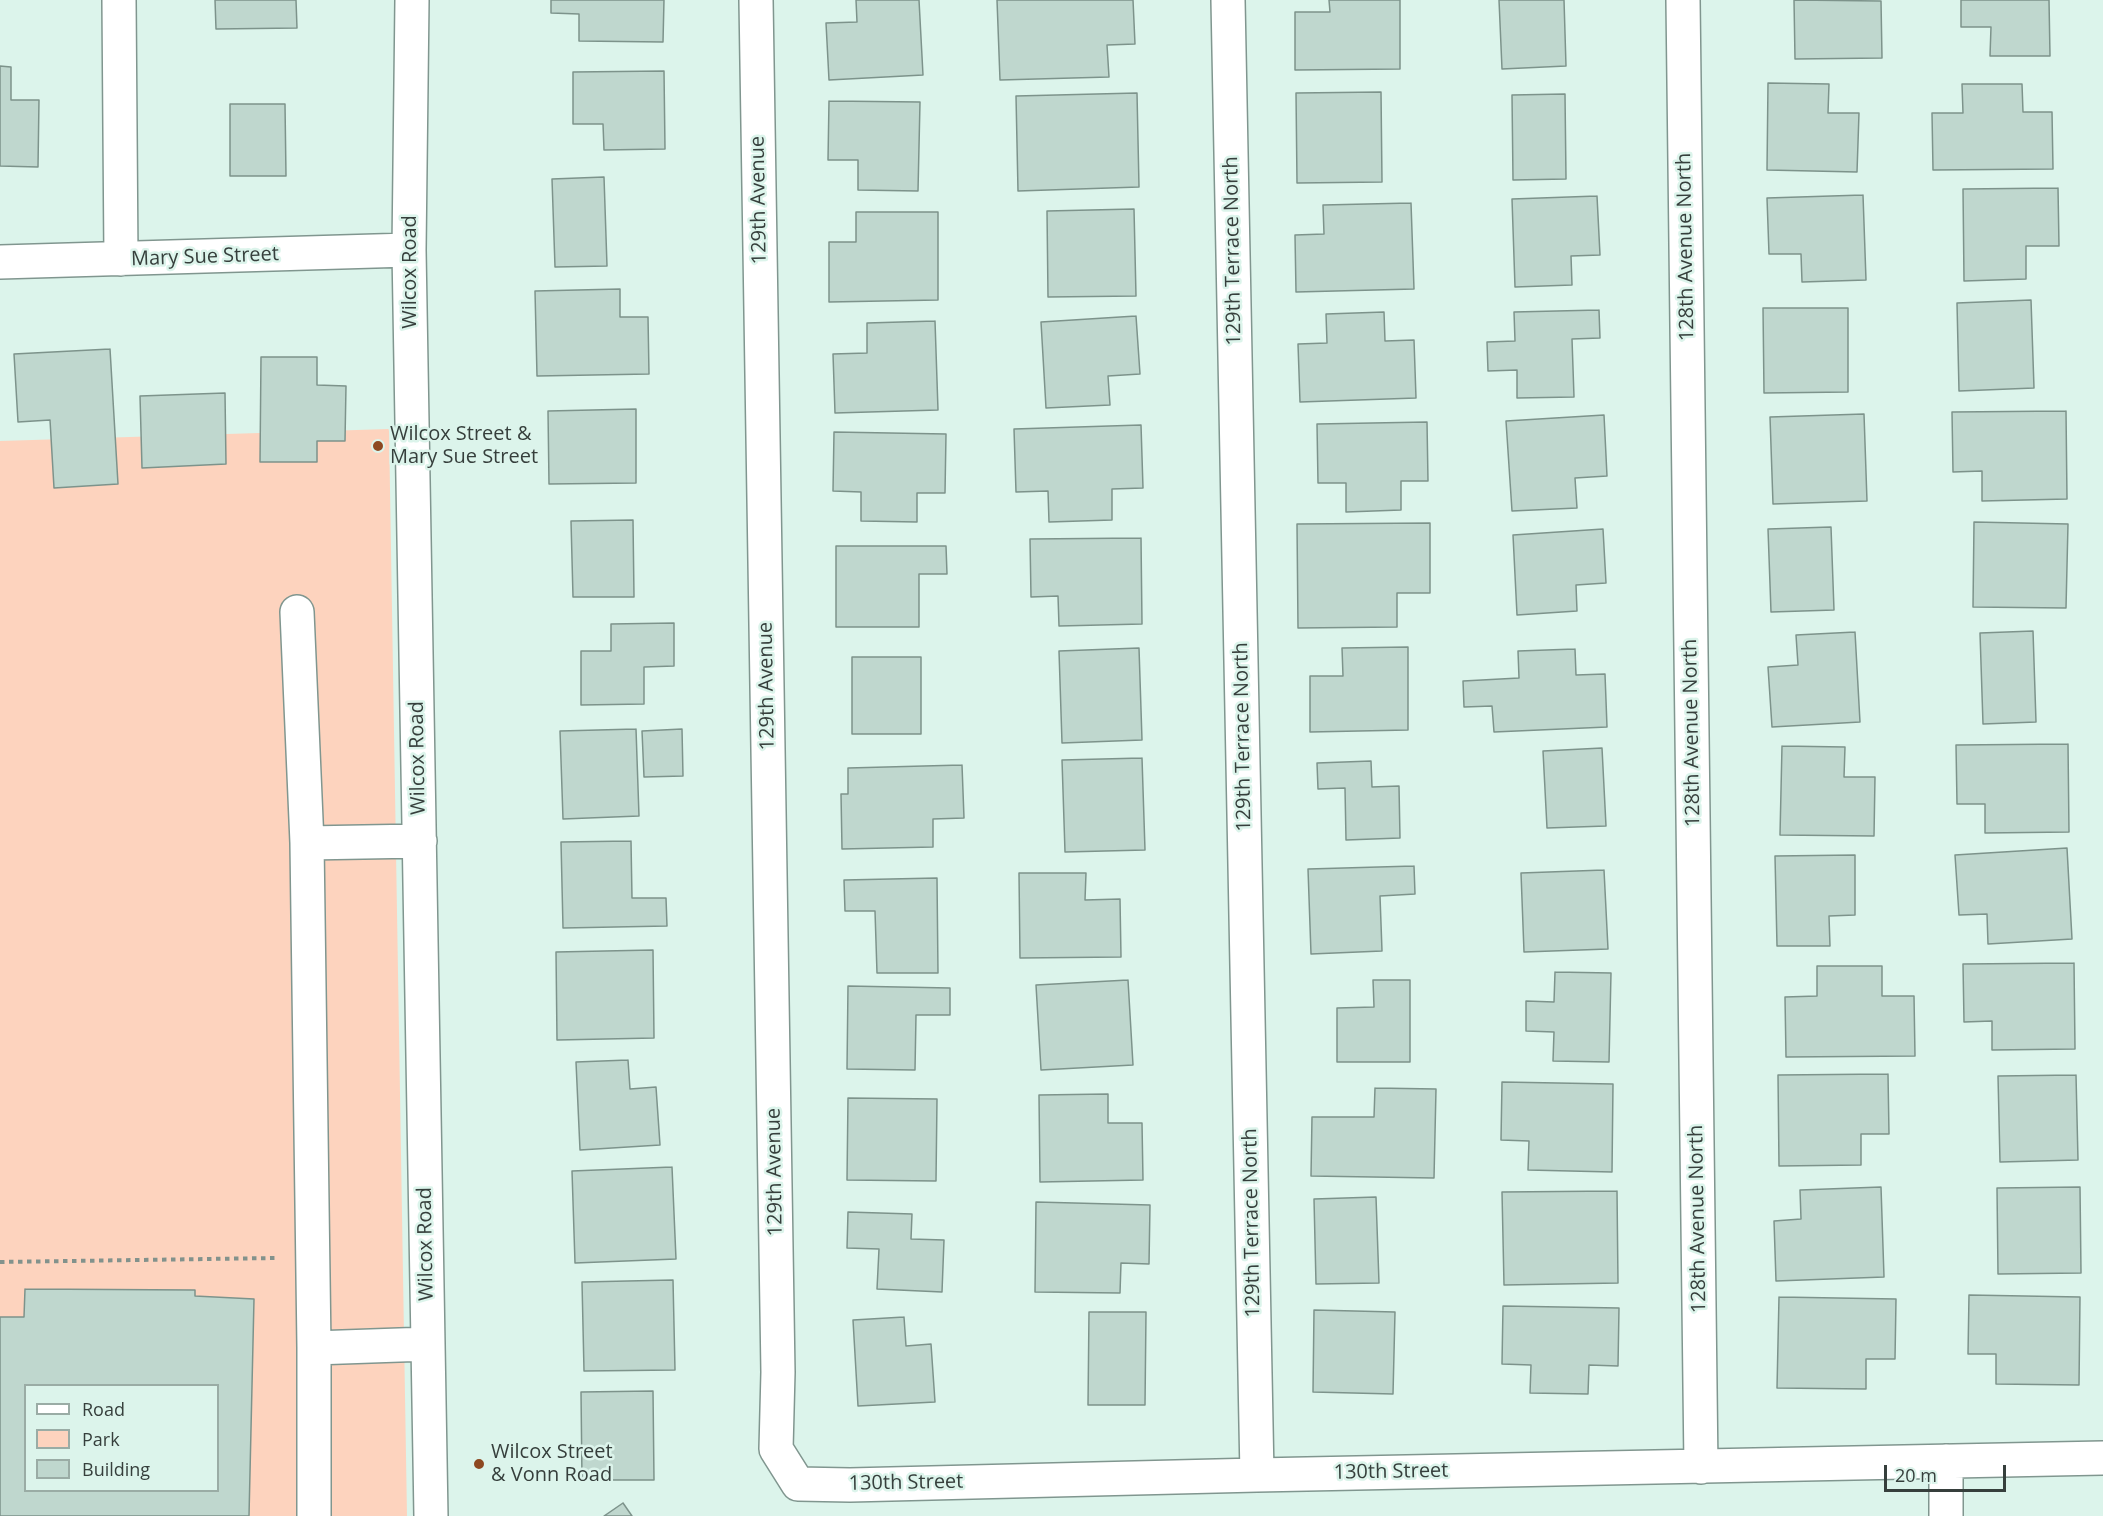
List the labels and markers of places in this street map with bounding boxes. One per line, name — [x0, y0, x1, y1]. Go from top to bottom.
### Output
place label: Wilcox Street & Mary Sue Street — [390, 422, 538, 469]
marker: Wilcox Street & Mary Sue Street — [371, 439, 385, 453]
place label: Wilcox Street & Vonn Road — [491, 1440, 613, 1487]
marker: Wilcox Street & Vonn Road — [472, 1457, 486, 1471]

